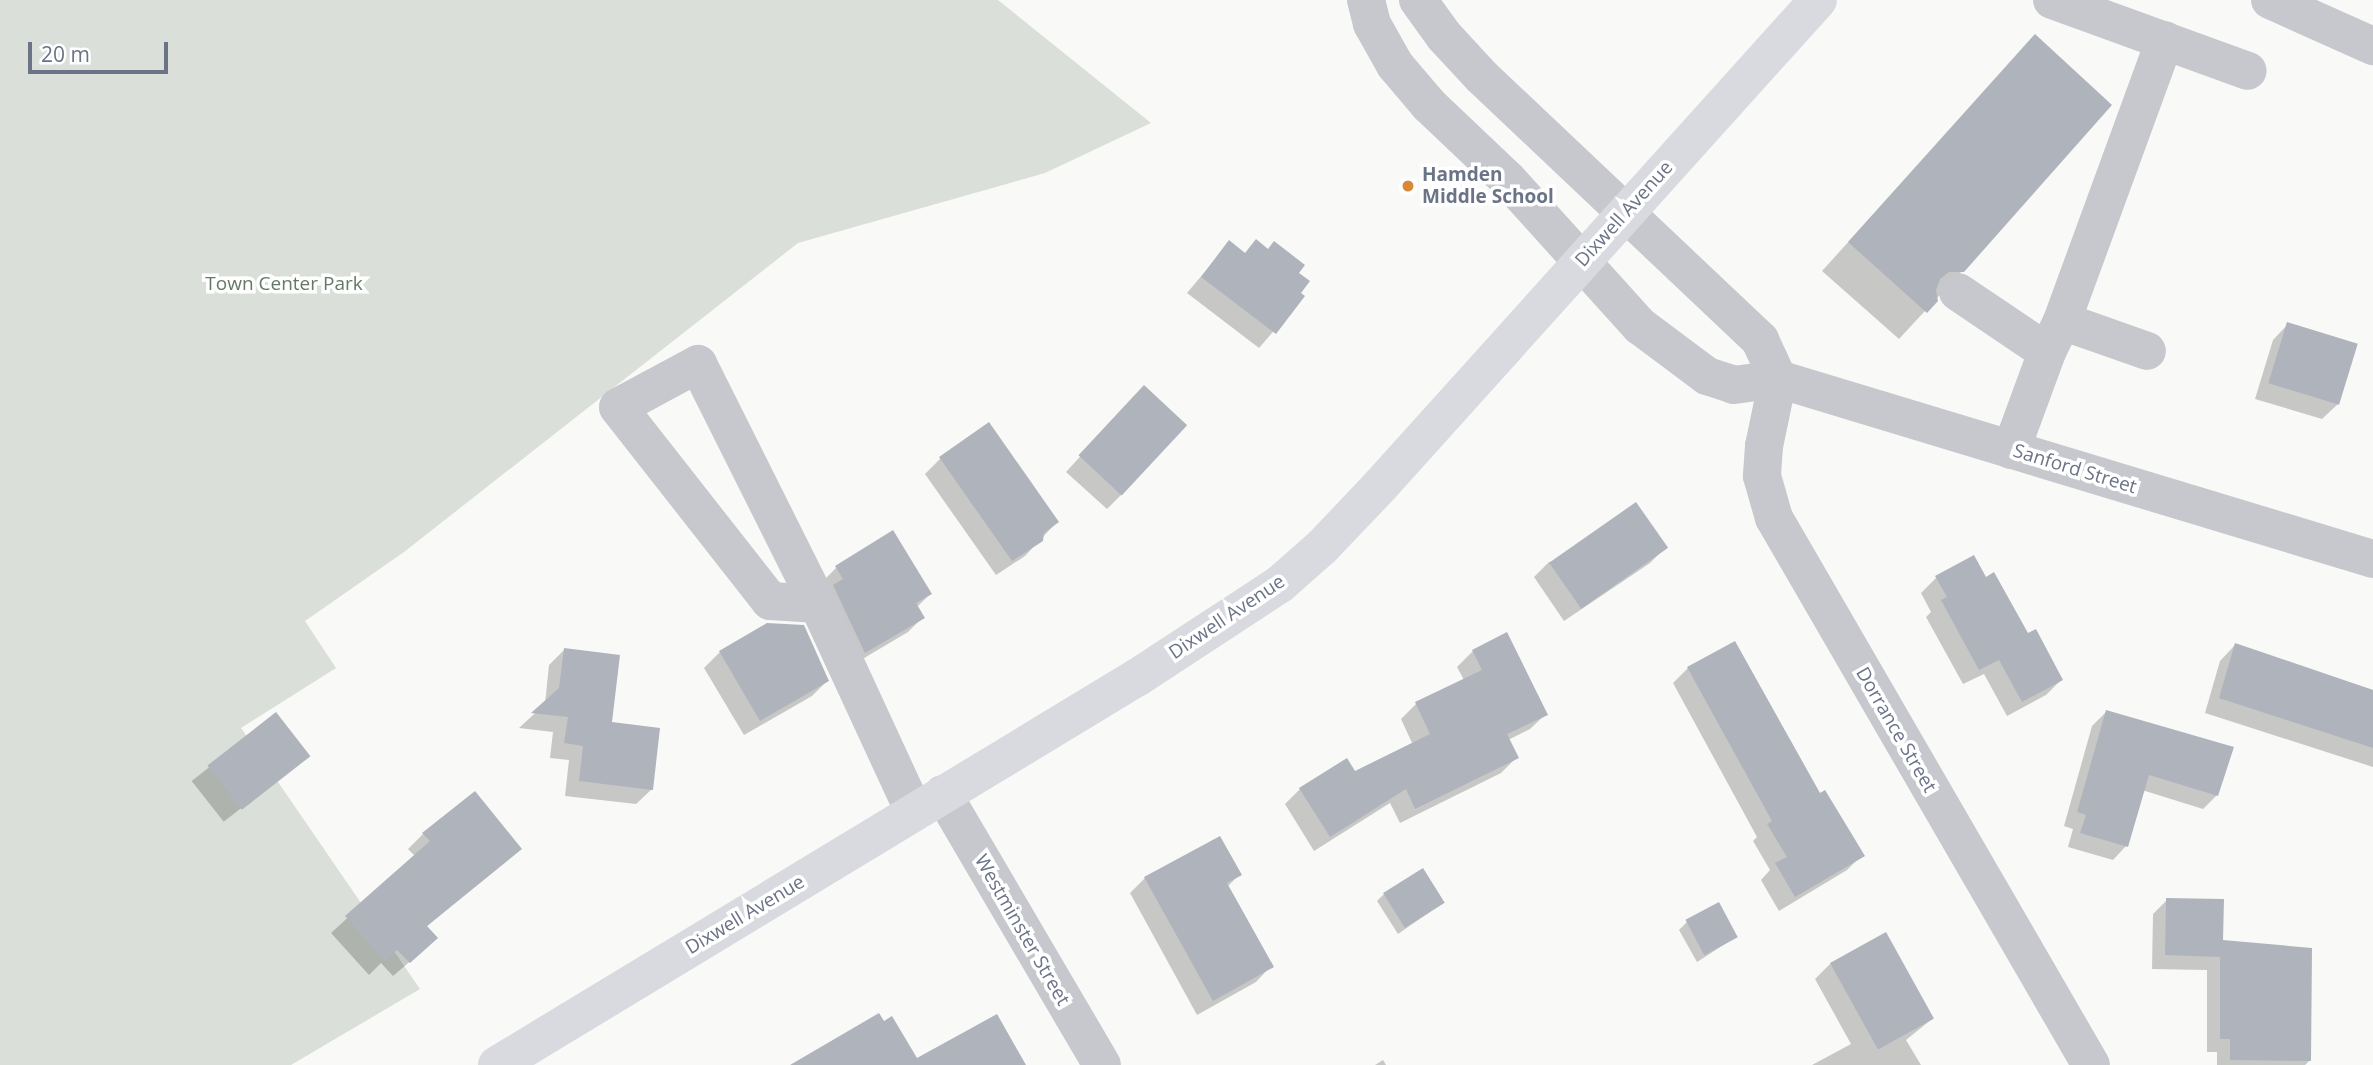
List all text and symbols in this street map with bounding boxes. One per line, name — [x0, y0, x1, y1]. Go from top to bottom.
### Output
scale bar — [32, 28, 172, 72]
text: 20 m — [41, 40, 90, 68]
street label: Dixwell Avenue — [1570, 156, 1678, 272]
place label: Hamden Middle School — [1422, 164, 1554, 208]
marker: Hamden Middle School — [1400, 178, 1416, 194]
park label: Town Center Park — [205, 273, 363, 295]
street label: Sanford Street — [2011, 439, 2139, 499]
street label: Dixwell Avenue — [1165, 570, 1289, 664]
street label: Dorrance Street — [1851, 663, 1941, 797]
street label: Westminster Street — [970, 851, 1074, 1009]
street label: Dixwell Avenue — [681, 871, 809, 959]

